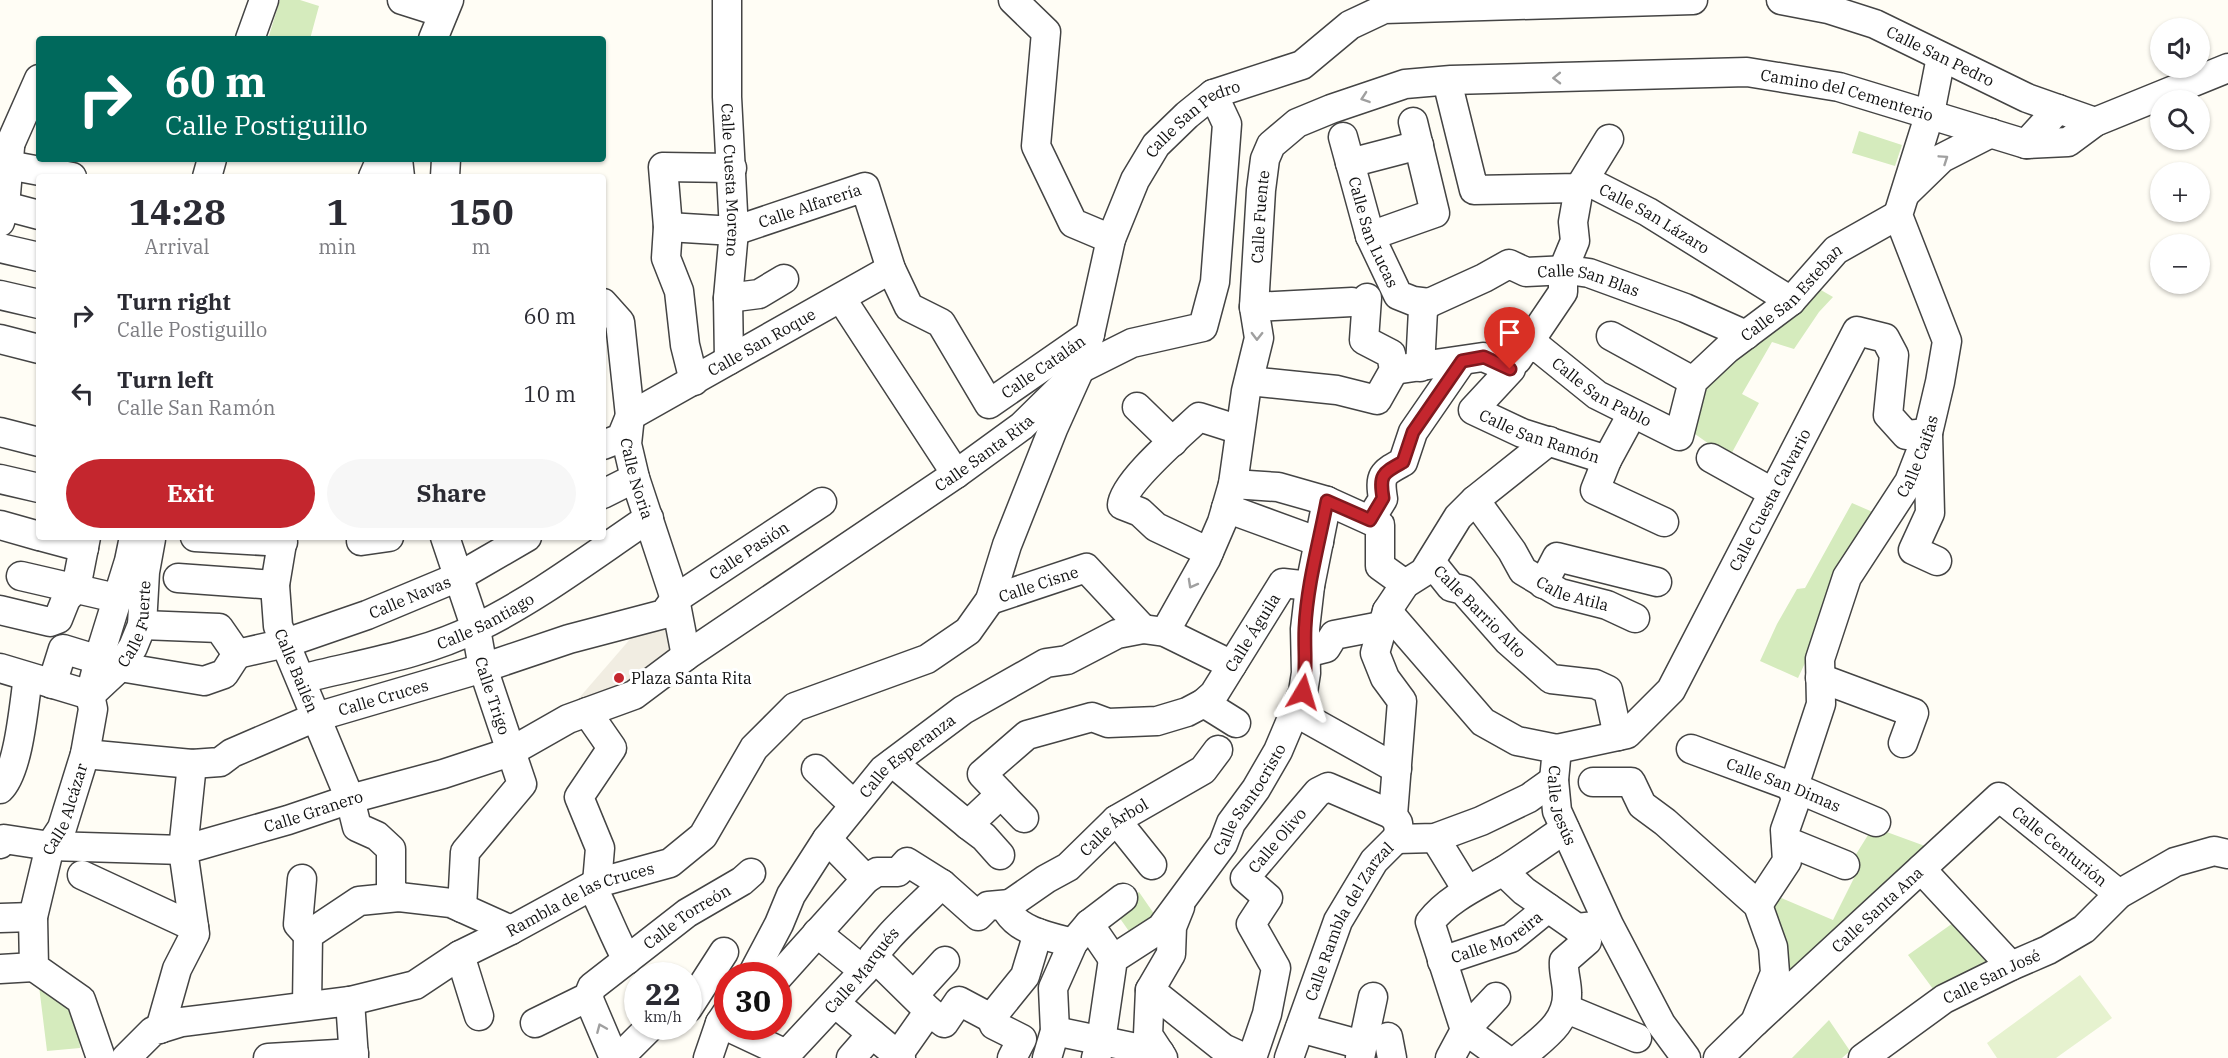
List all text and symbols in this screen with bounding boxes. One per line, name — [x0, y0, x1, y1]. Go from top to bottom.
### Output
map controls — [2150, 18, 2210, 294]
button: sound — [2150, 18, 2210, 78]
street label: Calle San Pedro — [1883, 21, 1998, 91]
text: 60 m — [165, 54, 266, 109]
icon: right — [66, 60, 144, 138]
street label: Camino del Cementerio — [1759, 64, 1936, 125]
one-way arrow — [1553, 72, 1562, 84]
street label: Calle San Pedro — [1141, 76, 1243, 161]
one-way arrow — [1360, 90, 1371, 103]
button: search — [2150, 90, 2210, 150]
street label: Calle Cuesta Moreno — [717, 103, 744, 257]
text: Calle Postiguillo — [165, 107, 368, 142]
one-way arrow — [1938, 155, 1949, 166]
button: + — [2150, 162, 2210, 222]
street label: Calle Fuente — [1247, 169, 1273, 264]
street label: Calle San Lucas — [1344, 174, 1403, 291]
street label: Calle Alfarería — [756, 179, 864, 232]
street label: Calle San Lázaro — [1596, 179, 1713, 258]
text: 14:28 — [128, 188, 226, 235]
text: 1 — [326, 188, 348, 235]
text: 150 — [449, 188, 514, 235]
text: Arrival — [145, 233, 210, 260]
text: min — [318, 233, 356, 260]
text: m — [472, 233, 491, 260]
button: − — [2150, 234, 2210, 294]
street label: Calle San Esteban — [1736, 239, 1846, 345]
street label: Calle San Blas — [1537, 260, 1642, 301]
text: Turn right — [117, 287, 231, 316]
icon: right — [66, 299, 99, 332]
text: 60 m — [524, 301, 576, 330]
street label: Calle San Roque — [704, 304, 819, 380]
pin — [1484, 307, 1535, 369]
text: Calle Postiguillo — [117, 316, 267, 343]
icon: arrive — [1493, 316, 1526, 349]
street label: Calle Catalán — [997, 330, 1089, 403]
one-way arrow — [1251, 332, 1263, 341]
street label: Calle San Pablo — [1548, 353, 1655, 431]
text: Turn left — [117, 365, 213, 394]
icon: left — [66, 377, 99, 410]
text: 10 m — [524, 379, 576, 408]
text: Calle San Ramón — [117, 394, 276, 421]
street label: Calle San Ramón — [1476, 404, 1602, 467]
street label: Calle Santa Rita — [931, 410, 1038, 496]
street label: Calle Caifas — [1892, 413, 1942, 501]
street label: Calle Cuesta Calvario — [1724, 425, 1815, 574]
street label: Calle Noria — [617, 437, 658, 522]
button: Exit — [66, 459, 315, 528]
button: Share — [327, 459, 576, 528]
street label: Calle Pasión — [705, 517, 793, 584]
street label: Calle Cisne — [996, 561, 1081, 606]
street label: Calle Barrio Alto — [1430, 561, 1530, 661]
street label: Calle Navas — [366, 571, 454, 623]
street label: Calle Atila — [1533, 571, 1611, 615]
one-way arrow — [1188, 577, 1199, 588]
street label: Calle Fuerte — [113, 580, 155, 671]
street label: Calle Santiago — [434, 588, 538, 654]
street label: Calle Águila — [1220, 589, 1284, 676]
street label: Calle Bailén — [270, 626, 323, 715]
street label: Calle Trigo — [471, 655, 515, 737]
position arrow — [1271, 660, 1335, 724]
place label: Plaza Santa Rita — [631, 668, 752, 688]
marker: Plaza Santa Rita — [612, 671, 626, 685]
street label: Calle Cruces — [336, 675, 431, 720]
street label: Calle Esperanza — [855, 709, 959, 802]
street label: Calle Santocristo — [1208, 741, 1290, 859]
street label: Calle San Dimas — [1724, 753, 1844, 816]
street label: Calle Alcázar — [38, 761, 92, 857]
street label: Calle Jesús — [1544, 764, 1581, 848]
street label: Calle Granero — [261, 786, 365, 836]
street label: Calle Árbol — [1075, 794, 1152, 860]
street label: Calle Centurión — [2008, 802, 2111, 891]
street label: Calle Olivo — [1244, 803, 1310, 877]
street label: Calle Rambla del Zarzal — [1300, 837, 1398, 1004]
street label: Rambla de las Cruces — [503, 858, 656, 941]
street label: Calle Santa Ana — [1827, 862, 1927, 957]
street label: Calle Torreón — [639, 880, 734, 954]
street label: Calle Moreira — [1448, 906, 1547, 967]
street label: Calle Marqués — [820, 923, 903, 1017]
street label: Calle San José — [1940, 945, 2043, 1008]
speed limit sign: 30 — [714, 962, 792, 1040]
text: 22 — [645, 974, 681, 1013]
text: km/h — [644, 1007, 682, 1026]
one-way arrow — [596, 1023, 608, 1034]

